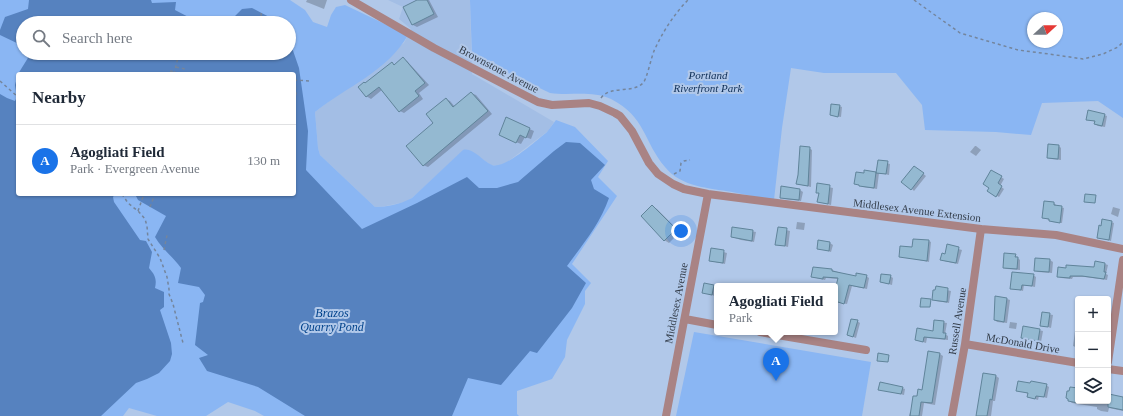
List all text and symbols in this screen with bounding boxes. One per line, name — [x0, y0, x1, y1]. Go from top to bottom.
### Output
north arrow — [1027, 12, 1063, 48]
search box — [16, 16, 296, 60]
icon: search — [30, 27, 52, 49]
text: Search here — [62, 30, 132, 46]
street label: Brownstone Avenue — [457, 43, 541, 95]
park label: Portland Riverfront Park — [673, 69, 744, 94]
text: Nearby — [32, 88, 86, 107]
text: Agogliati Field — [70, 144, 165, 160]
text: A — [40, 153, 50, 168]
text: 130 m — [247, 153, 280, 168]
text: Park · Evergreen Avenue — [70, 161, 200, 176]
street label: Middlesex Avenue Extension — [852, 196, 982, 224]
your location — [671, 221, 691, 241]
street label: Middlesex Avenue — [662, 262, 690, 344]
popup — [714, 283, 838, 335]
street label: Russell Avenue — [946, 286, 968, 355]
text: Agogliati Field — [729, 293, 823, 309]
map controls — [1075, 296, 1111, 404]
button: + — [1075, 296, 1111, 332]
water label: Brazos Quarry Pond — [300, 306, 365, 334]
text: Park — [729, 310, 753, 325]
street label: McDonald Drive — [985, 331, 1061, 355]
button: − — [1075, 332, 1111, 368]
pin: A — [763, 348, 789, 381]
button: layers — [1075, 368, 1111, 404]

